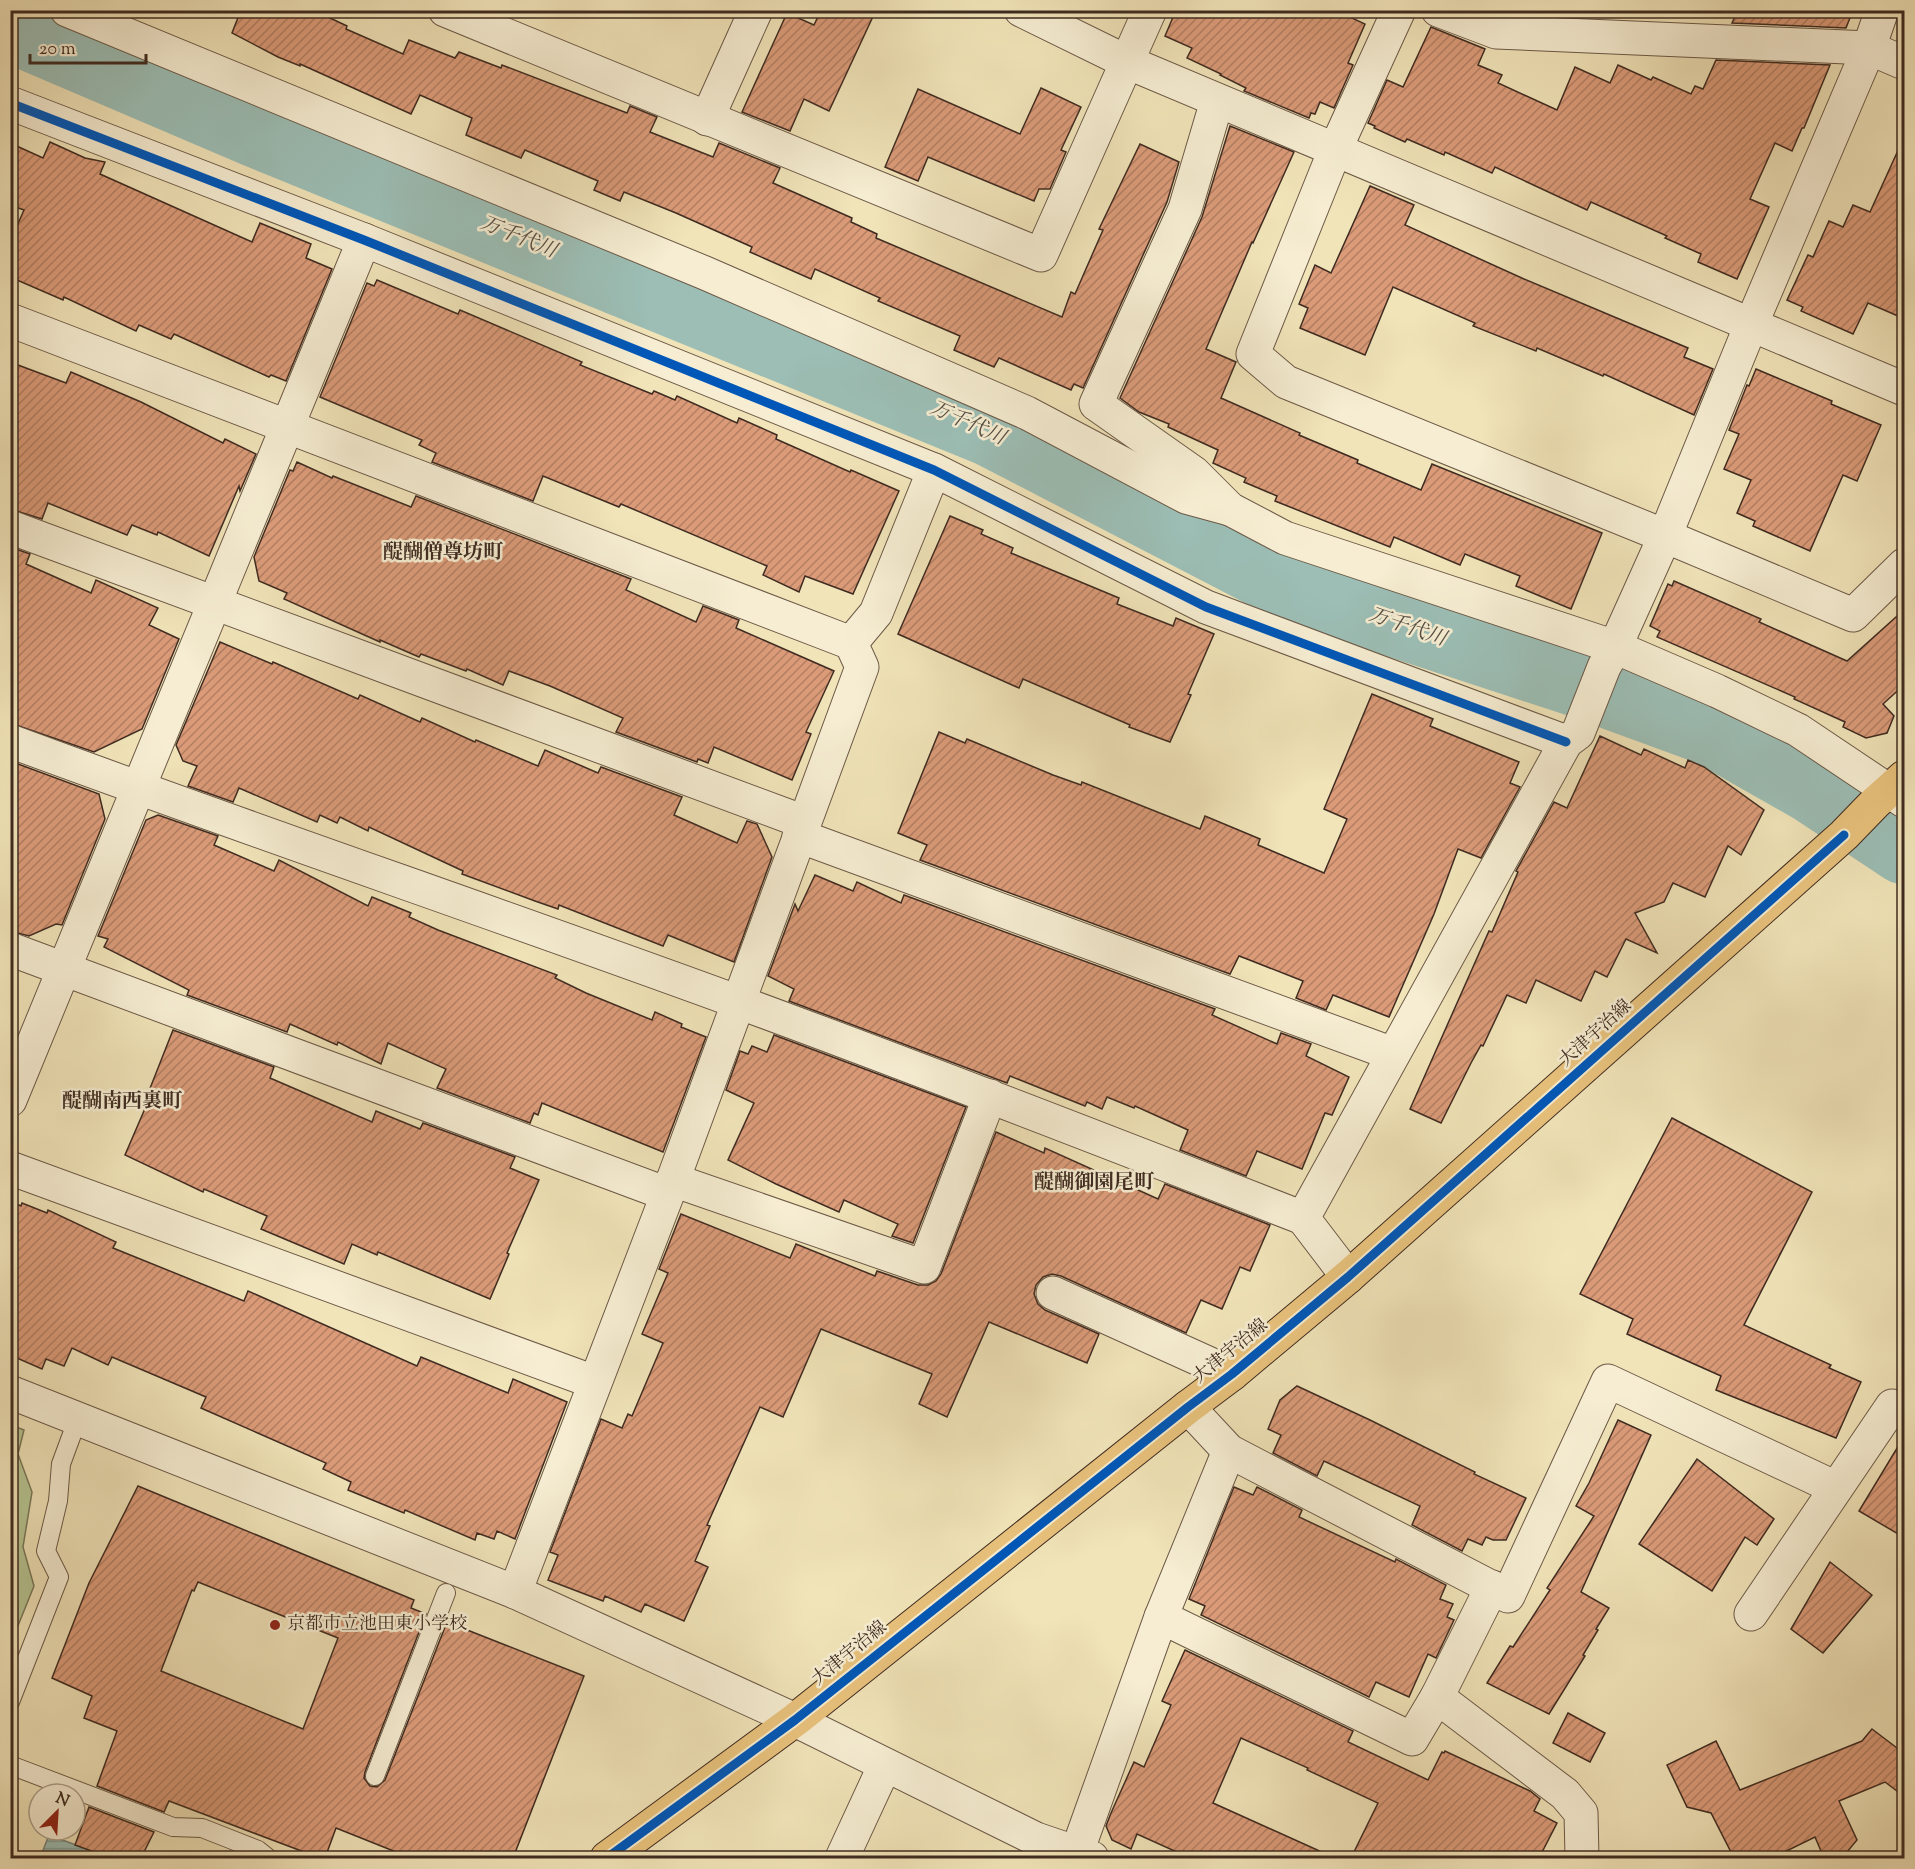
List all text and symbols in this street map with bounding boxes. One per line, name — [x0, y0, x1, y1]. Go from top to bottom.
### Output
scale bar — [30, 27, 146, 65]
text: 20 m — [39, 37, 76, 63]
water label: 万千代川 — [475, 210, 562, 267]
water label: 万千代川 — [925, 394, 1011, 454]
district label: 醍醐僧尊坊町 — [383, 539, 504, 568]
water label: 万千代川 — [1364, 601, 1451, 655]
street label: 大津宇治線 — [1554, 994, 1638, 1074]
district label: 醍醐南西裏町 — [62, 1088, 183, 1117]
district label: 醍醐御園尾町 — [1034, 1169, 1155, 1198]
street label: 大津宇治線 — [1188, 1314, 1274, 1390]
place label: 京都市立池田東小学校 — [287, 1612, 467, 1638]
street label: 大津宇治線 — [807, 1616, 893, 1692]
marker: 京都市立池田東小学校 — [268, 1618, 282, 1632]
north arrow — [27, 1782, 87, 1842]
text: N — [52, 1787, 73, 1814]

